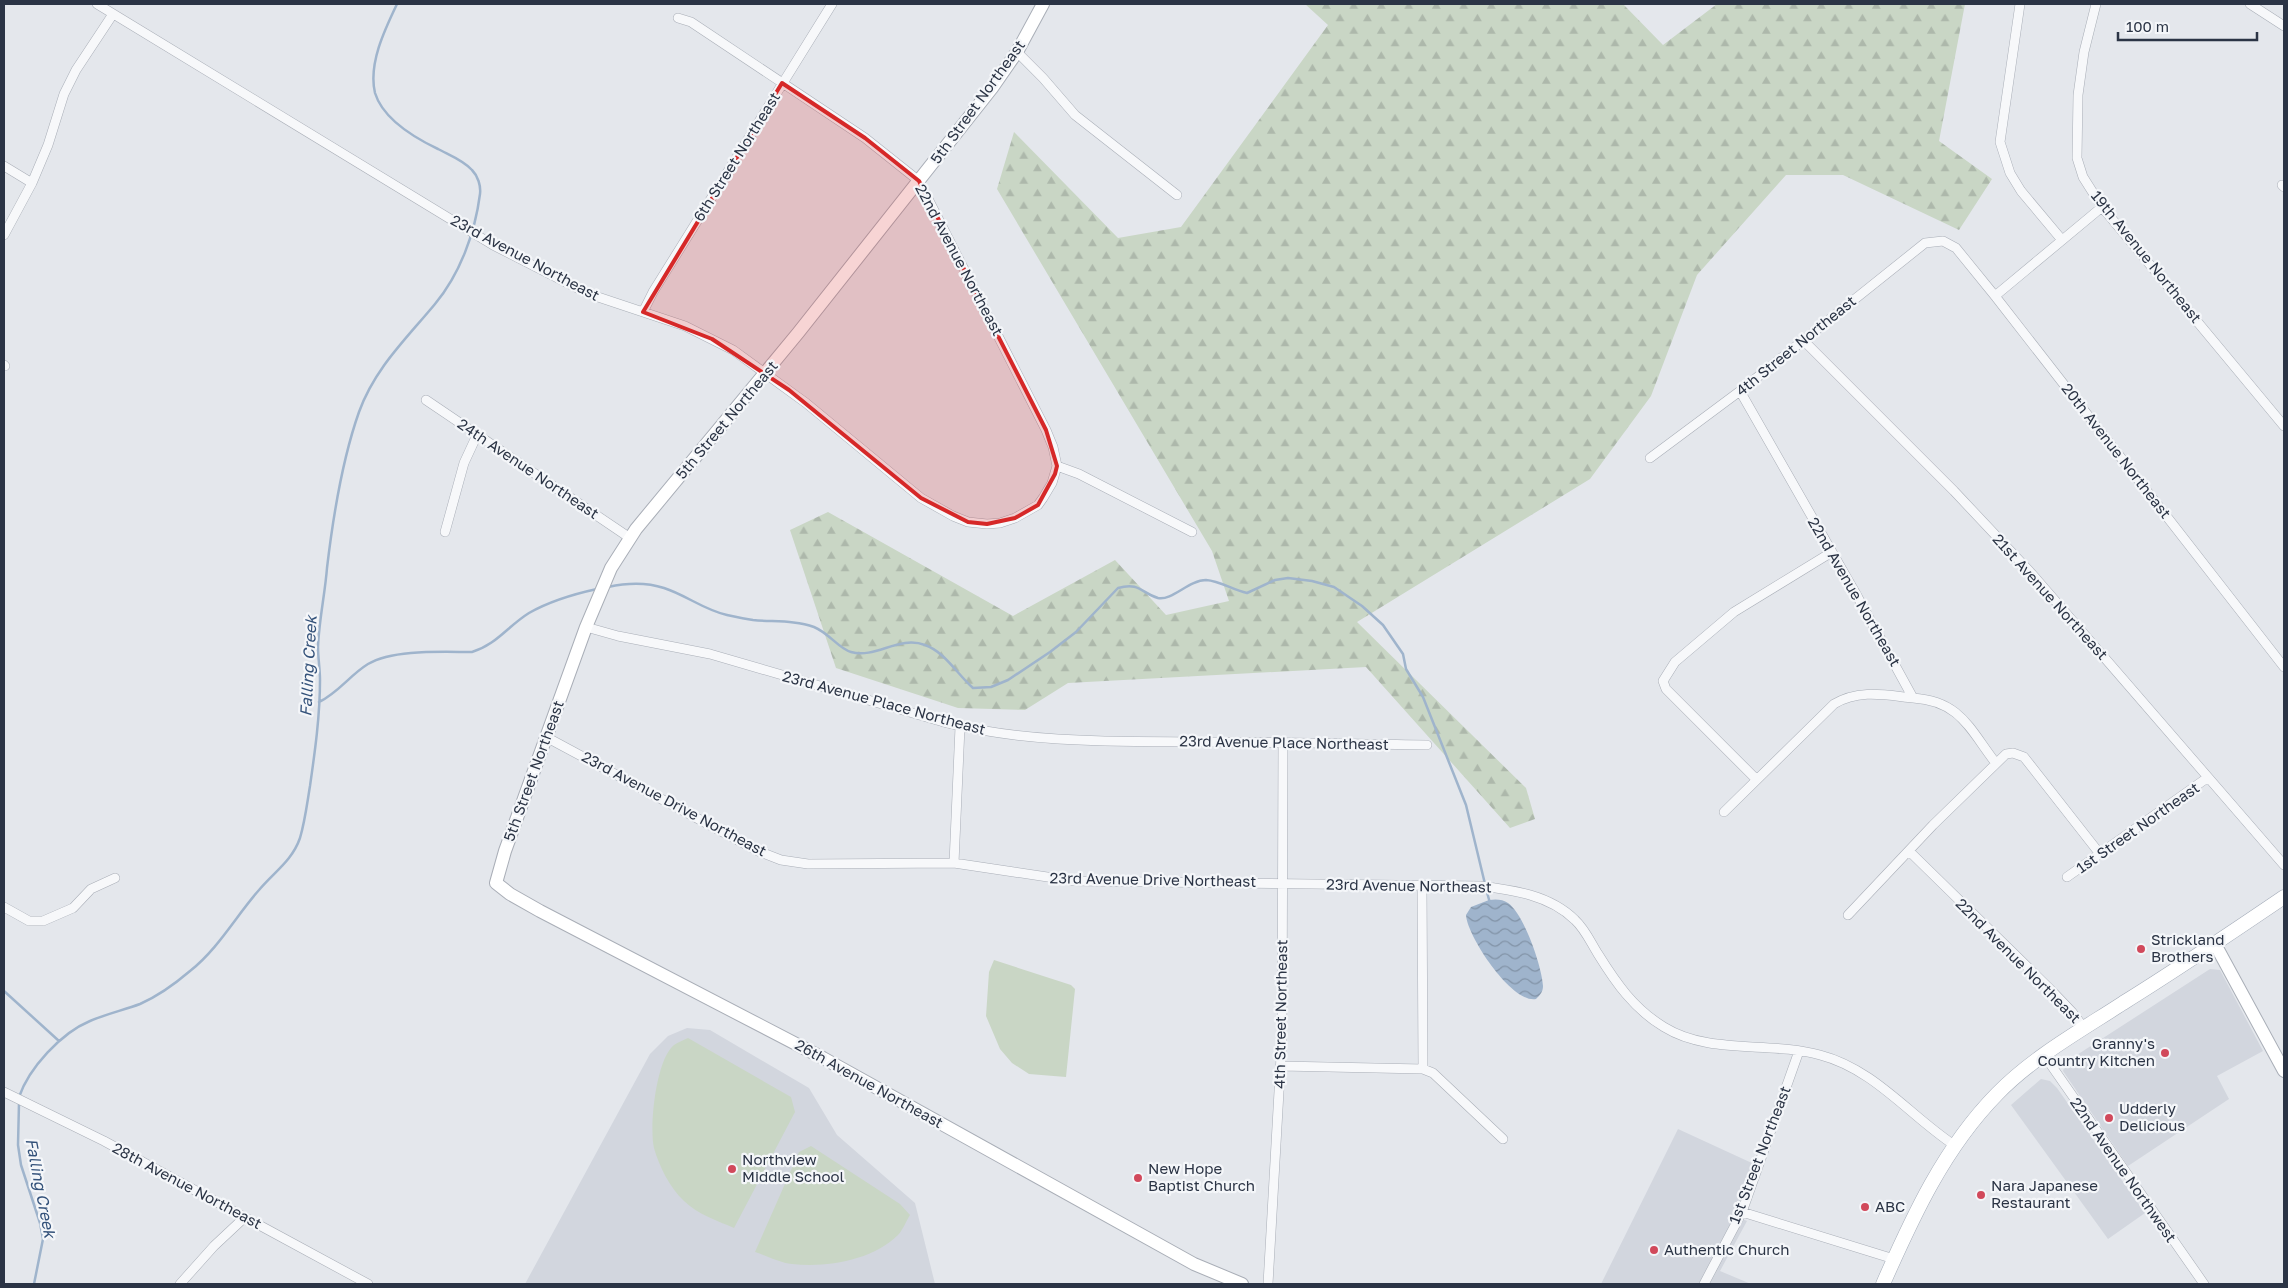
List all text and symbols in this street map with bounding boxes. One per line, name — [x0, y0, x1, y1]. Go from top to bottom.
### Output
scale bar — [2118, 10, 2257, 42]
text: 100 m — [2126, 17, 2169, 35]
street label: 5th Street Northeast — [926, 36, 1028, 167]
street label: 6th Street Northeast — [689, 88, 783, 224]
street label: 22nd Avenue Northeast — [912, 181, 1008, 338]
street label: 19th Avenue Northeast — [2088, 187, 2206, 326]
street label: 23rd Avenue Northeast — [448, 210, 603, 304]
street label: 4th Street Northeast — [1732, 291, 1859, 399]
street label: 5th Street Northeast — [672, 357, 781, 482]
street label: 20th Avenue Northeast — [2058, 379, 2175, 522]
street label: 24th Avenue Northeast — [455, 414, 603, 522]
street label: 22nd Avenue Northeast — [1805, 514, 1905, 669]
street label: 21st Avenue Northeast — [1989, 530, 2112, 663]
water label: Falling Creek — [295, 613, 321, 717]
street label: 23rd Avenue Place Northeast — [781, 666, 988, 738]
street label: 5th Street Northeast — [499, 698, 567, 844]
street label: 23rd Avenue Place Northeast — [1179, 731, 1389, 753]
street label: 23rd Avenue Drive Northeast — [579, 747, 770, 860]
street label: 1st Street Northeast — [2072, 778, 2202, 876]
street label: 23rd Avenue Drive Northeast — [1050, 868, 1256, 890]
street label: 23rd Avenue Northeast — [1326, 875, 1492, 895]
street label: 22nd Avenue Northeast — [1953, 894, 2085, 1026]
place label: Strickland Brothers — [2151, 930, 2225, 965]
street label: 4th Street Northeast — [1270, 939, 1290, 1089]
marker: Strickland Brothers — [2135, 943, 2147, 955]
place label: Granny's Country Kitchen — [2038, 1034, 2155, 1069]
street label: 26th Avenue Northeast — [792, 1035, 947, 1131]
marker: Granny's Country Kitchen — [2159, 1047, 2171, 1059]
street label: 1st Street Northeast — [1724, 1083, 1794, 1226]
street label: 22nd Avenue Northwest — [2067, 1094, 2181, 1245]
place label: Udderly Delicious — [2119, 1099, 2185, 1134]
marker: Udderly Delicious — [2103, 1112, 2115, 1124]
water label: Falling Creek — [22, 1137, 61, 1241]
street label: 28th Avenue Northeast — [110, 1138, 265, 1232]
place label: Northview Middle School — [742, 1150, 844, 1185]
place label: New Hope Baptist Church — [1148, 1159, 1255, 1194]
marker: Northview Middle School — [726, 1163, 738, 1175]
marker: New Hope Baptist Church — [1132, 1172, 1144, 1184]
place label: Nara Japanese Restaurant — [1991, 1176, 2098, 1211]
marker: Nara Japanese Restaurant — [1975, 1189, 1987, 1201]
place label: ABC — [1875, 1197, 1905, 1215]
marker: ABC — [1859, 1201, 1871, 1213]
place label: Authentic Church — [1664, 1240, 1789, 1258]
marker: Authentic Church — [1648, 1244, 1660, 1256]

